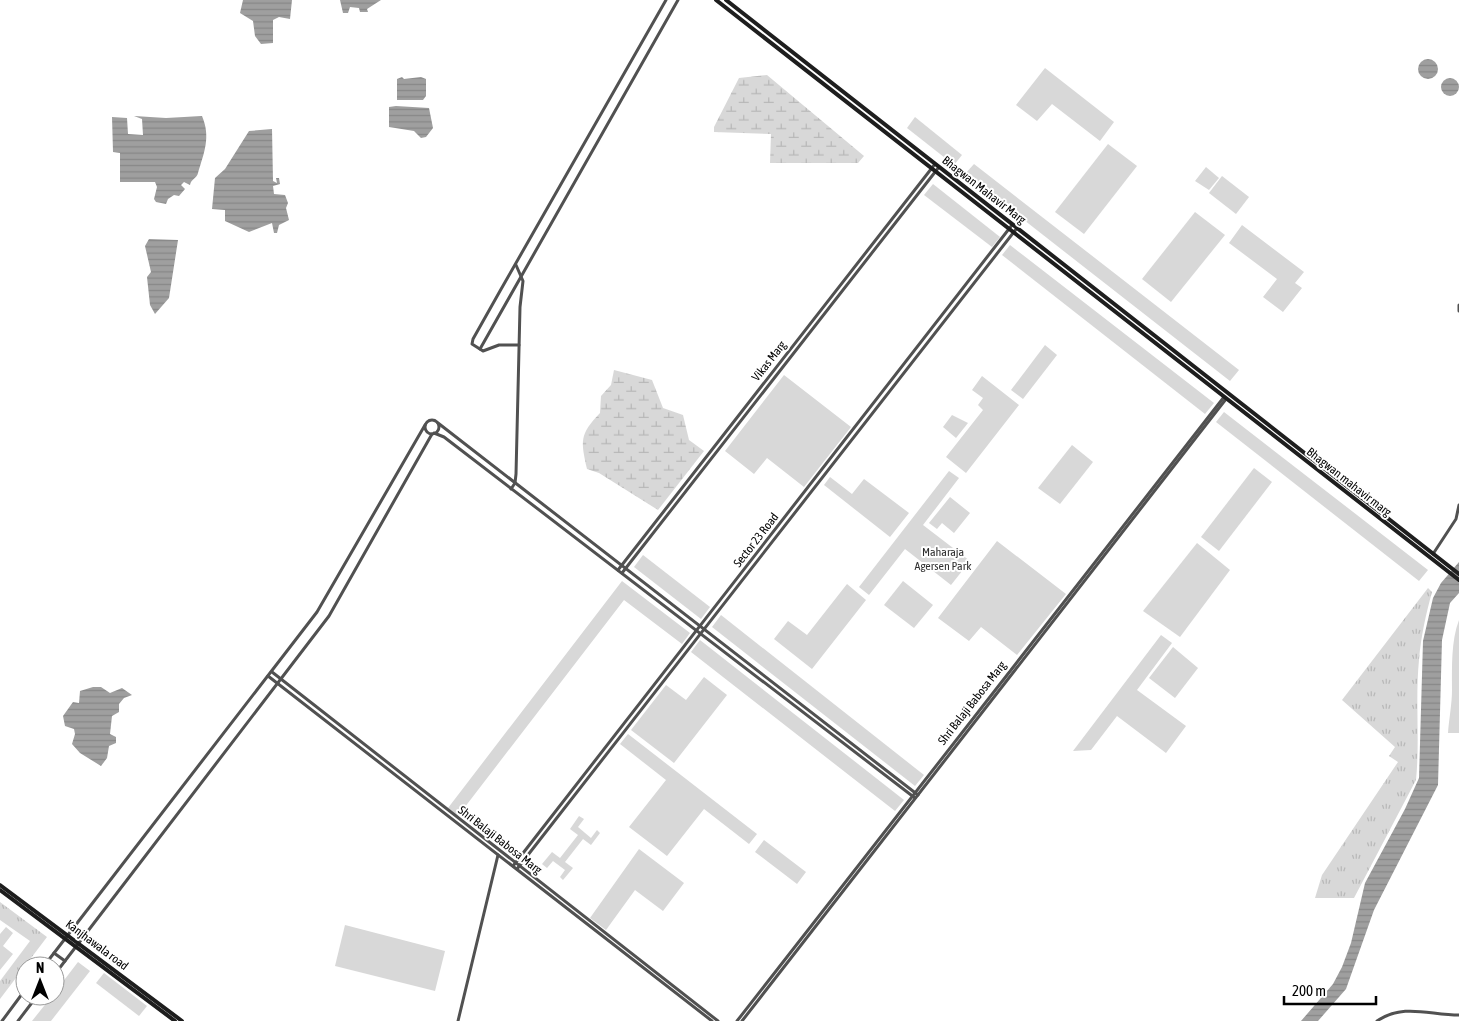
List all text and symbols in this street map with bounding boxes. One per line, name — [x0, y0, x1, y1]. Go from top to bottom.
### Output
street label: Bhagwan Mahavir Marg — [939, 153, 1029, 227]
street label: Vikas Marg — [749, 337, 790, 384]
street label: Bhagwan mahavir marg — [1304, 445, 1395, 520]
street label: Sector 23 Road — [731, 510, 781, 570]
park label: Maharaja Agersen Park — [915, 545, 972, 573]
street label: Shri Balaji Babosa Marg — [935, 658, 1009, 748]
street label: Shri Balaji Babosa Marg — [455, 803, 545, 877]
street label: Kanjhawala road — [63, 917, 131, 973]
north arrow — [15, 956, 65, 1006]
text: N — [36, 960, 44, 976]
scale bar — [1284, 974, 1376, 1006]
text: 200 m — [1292, 982, 1326, 999]

